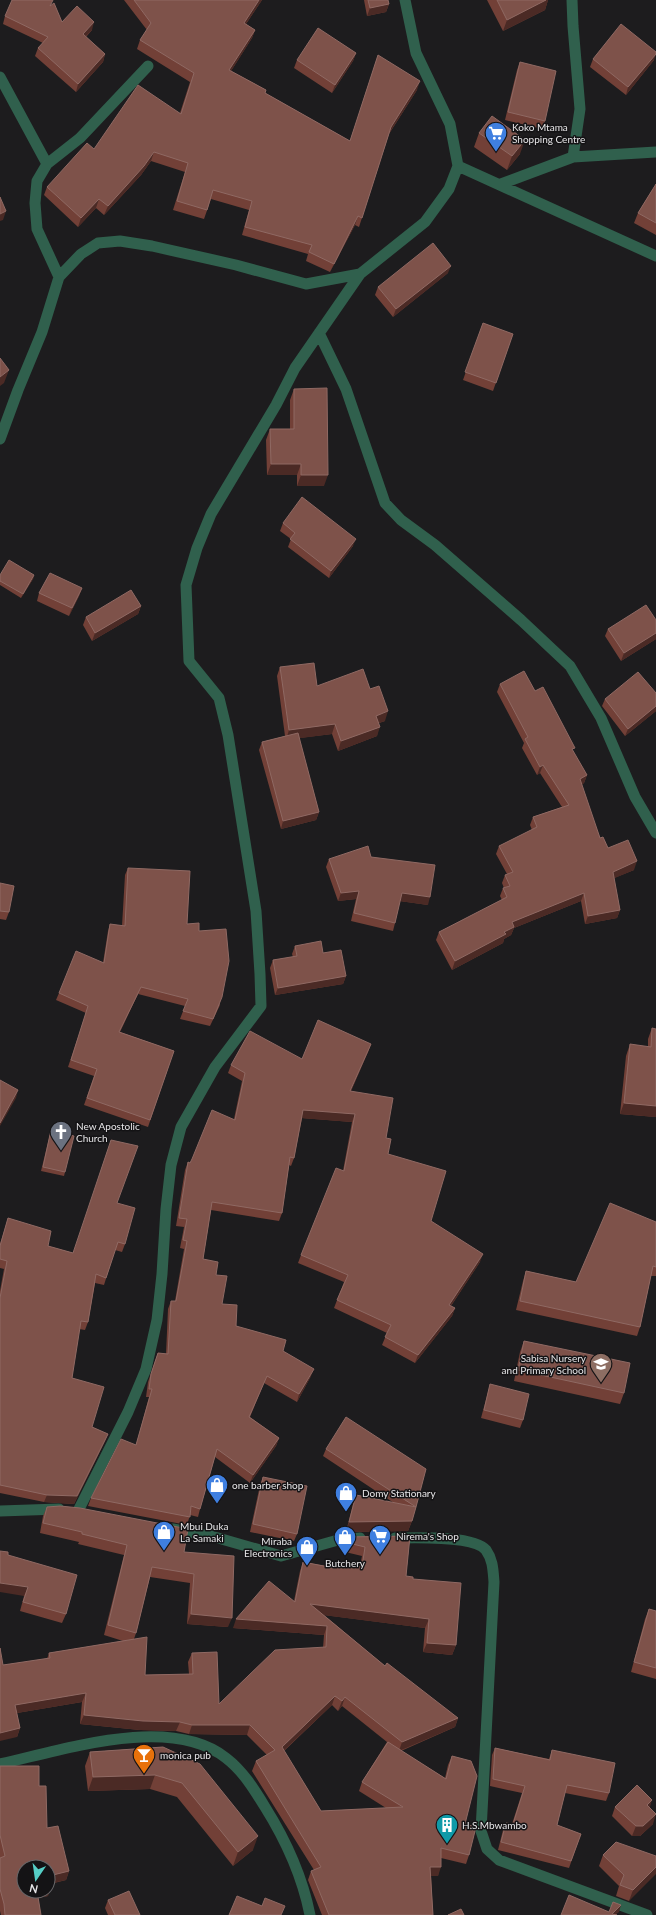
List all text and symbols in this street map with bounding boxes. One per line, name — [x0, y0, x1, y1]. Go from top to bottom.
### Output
supermarket icon: Koko Mtama Shopping Centre — [483, 120, 509, 153]
place label: Koko Mtama Shopping Centre — [512, 121, 585, 145]
church icon: New Apostolic Church — [48, 1119, 74, 1152]
place label: New Apostolic Church — [76, 1120, 140, 1144]
school or university icon: Sabisa Nursery and Primary School — [588, 1351, 614, 1384]
place label: Sabisa Nursery and Primary School — [502, 1352, 587, 1376]
shop icon: one barber shop — [204, 1472, 230, 1505]
place label: one barber shop — [232, 1479, 304, 1491]
shop icon: Domy Stationary — [333, 1480, 359, 1513]
place label: Domy Stationary — [362, 1487, 436, 1499]
shop icon: Mbui Duka La Samaki — [151, 1519, 177, 1552]
place label: Mbui Duka La Samaki — [180, 1520, 229, 1544]
supermarket icon: Nirema's Shop — [367, 1523, 393, 1556]
shop icon: Butchery — [332, 1524, 358, 1557]
place label: Nirema's Shop — [396, 1530, 459, 1542]
shop icon: Miraba Electronics — [294, 1534, 320, 1567]
place label: Miraba Electronics — [244, 1535, 292, 1559]
place label: Butchery — [325, 1557, 366, 1569]
bar icon: monica pub — [131, 1742, 157, 1775]
place label: monica pub — [160, 1749, 211, 1761]
building icon: H.S.Mbwambo — [434, 1812, 460, 1845]
place label: H.S.Mbwambo — [462, 1819, 527, 1831]
north arrow — [16, 1859, 56, 1899]
text: N — [28, 1882, 39, 1897]

